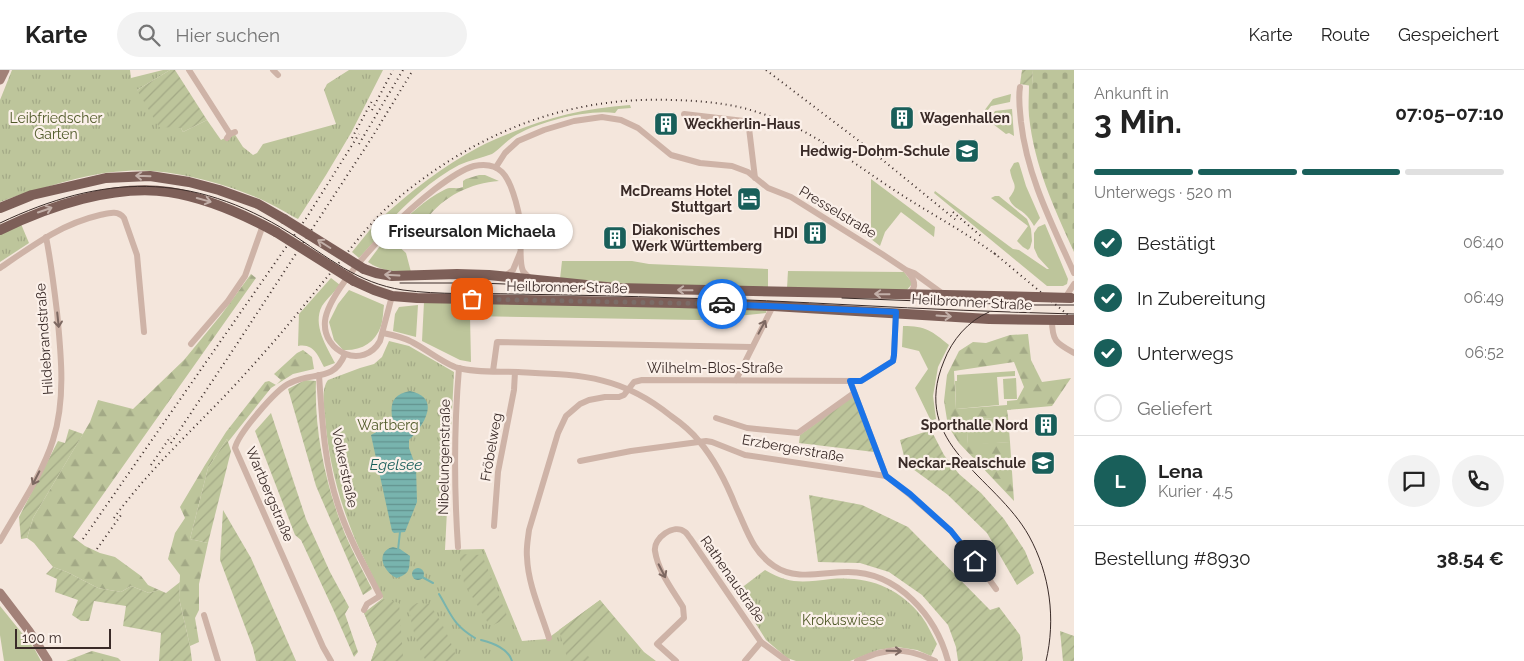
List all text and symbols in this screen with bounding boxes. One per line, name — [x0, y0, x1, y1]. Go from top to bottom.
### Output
search box — [117, 12, 467, 57]
text: Karte — [25, 20, 87, 49]
icon: search — [135, 21, 163, 49]
text: Hier suchen — [175, 24, 280, 46]
text: Karte — [1249, 24, 1293, 45]
text: Route — [1321, 24, 1370, 45]
text: Gespeichert — [1398, 24, 1499, 45]
text: Ankunft in — [1094, 84, 1169, 103]
text: 07:05–07:10 — [1395, 102, 1504, 124]
text: 3 Min. — [1094, 103, 1182, 140]
building icon: Wagenhallen — [889, 105, 915, 131]
park label: Leibfriedscher Garten — [9, 110, 103, 142]
place label: Wagenhallen — [920, 110, 1010, 126]
building icon: Weckherlin-Haus — [653, 111, 679, 137]
place label: Weckherlin-Haus — [684, 116, 800, 132]
school or university icon: Hedwig-Dohm-Schule — [954, 138, 980, 164]
place label: Hedwig-Dohm-Schule — [800, 143, 951, 159]
one-way arrow — [136, 171, 152, 181]
place label: McDreams Hotel Stuttgart — [620, 183, 733, 215]
street label: Presselstraße — [797, 183, 879, 241]
text: Unterwegs · 520 m — [1094, 183, 1232, 202]
hotel icon: McDreams Hotel Stuttgart — [736, 186, 762, 212]
one-way arrow — [195, 196, 211, 206]
one-way arrow — [36, 205, 52, 215]
callout: Friseursalon Michaela — [371, 214, 573, 249]
building icon: HDI — [802, 220, 828, 246]
text: Friseursalon Michaela — [388, 222, 556, 241]
place label: Diakonisches Werk Württemberg — [632, 222, 762, 254]
building icon: Diakonisches Werk Württemberg — [602, 225, 628, 251]
place label: HDI — [774, 225, 798, 241]
icon: check — [1094, 229, 1122, 257]
text: Bestätigt — [1137, 232, 1215, 254]
text: 06:40 — [1463, 233, 1504, 252]
one-way arrow — [317, 239, 331, 249]
one-way arrow — [384, 270, 400, 279]
pin — [451, 278, 493, 320]
street label: Heilbronner Straße — [506, 278, 628, 296]
courier — [697, 279, 747, 329]
street label: Hildebrandstraße — [32, 283, 56, 395]
icon: check — [1094, 284, 1122, 312]
icon: bag — [458, 285, 486, 313]
one-way arrow — [677, 285, 693, 294]
text: In Zubereitung — [1137, 287, 1266, 309]
text: 06:49 — [1463, 288, 1504, 307]
one-way arrow — [874, 289, 890, 299]
icon: car — [708, 290, 736, 318]
street label: Heilbronner Straße — [911, 291, 1033, 313]
one-way arrow — [53, 311, 63, 327]
one-way arrow — [936, 311, 952, 320]
one-way arrow — [758, 320, 767, 335]
icon: check — [1094, 339, 1122, 367]
text: Unterwegs — [1137, 342, 1233, 364]
text: 06:52 — [1464, 343, 1504, 362]
street label: Wilhelm-Blos-Straße — [647, 360, 783, 376]
text: Geliefert — [1137, 397, 1212, 419]
street label: Nibelungenstraße — [435, 399, 453, 515]
street label: Fröbelweg — [477, 412, 505, 482]
building icon: Sporthalle Nord — [1033, 412, 1059, 438]
park label: Wartberg — [357, 417, 419, 433]
place label: Sporthalle Nord — [921, 417, 1028, 433]
street label: Volkerstraße — [329, 427, 361, 509]
street label: Erzbergerstraße — [741, 431, 845, 465]
street label: Wartbergstraße — [243, 444, 297, 544]
school or university icon: Neckar-Realschule — [1030, 450, 1056, 476]
place label: Neckar-Realschule — [898, 455, 1027, 471]
button: chat — [1388, 455, 1440, 507]
button: phone — [1452, 455, 1504, 507]
water label: Egelsee — [370, 456, 422, 474]
text: Lena — [1158, 460, 1203, 482]
one-way arrow — [31, 470, 41, 485]
text: L — [1114, 470, 1126, 492]
text: Kurier · 4.5 — [1158, 482, 1233, 501]
street label: Rathenaustraße — [697, 533, 769, 625]
pin — [954, 540, 996, 582]
icon: home — [961, 547, 989, 575]
text: Bestellung #8930 — [1094, 547, 1251, 569]
text: 38.54 € — [1437, 547, 1504, 569]
one-way arrow — [657, 563, 667, 578]
park label: Krokuswiese — [802, 612, 884, 628]
scale bar — [15, 626, 111, 649]
text: 100 m — [22, 630, 62, 646]
one-way arrow — [886, 647, 902, 656]

